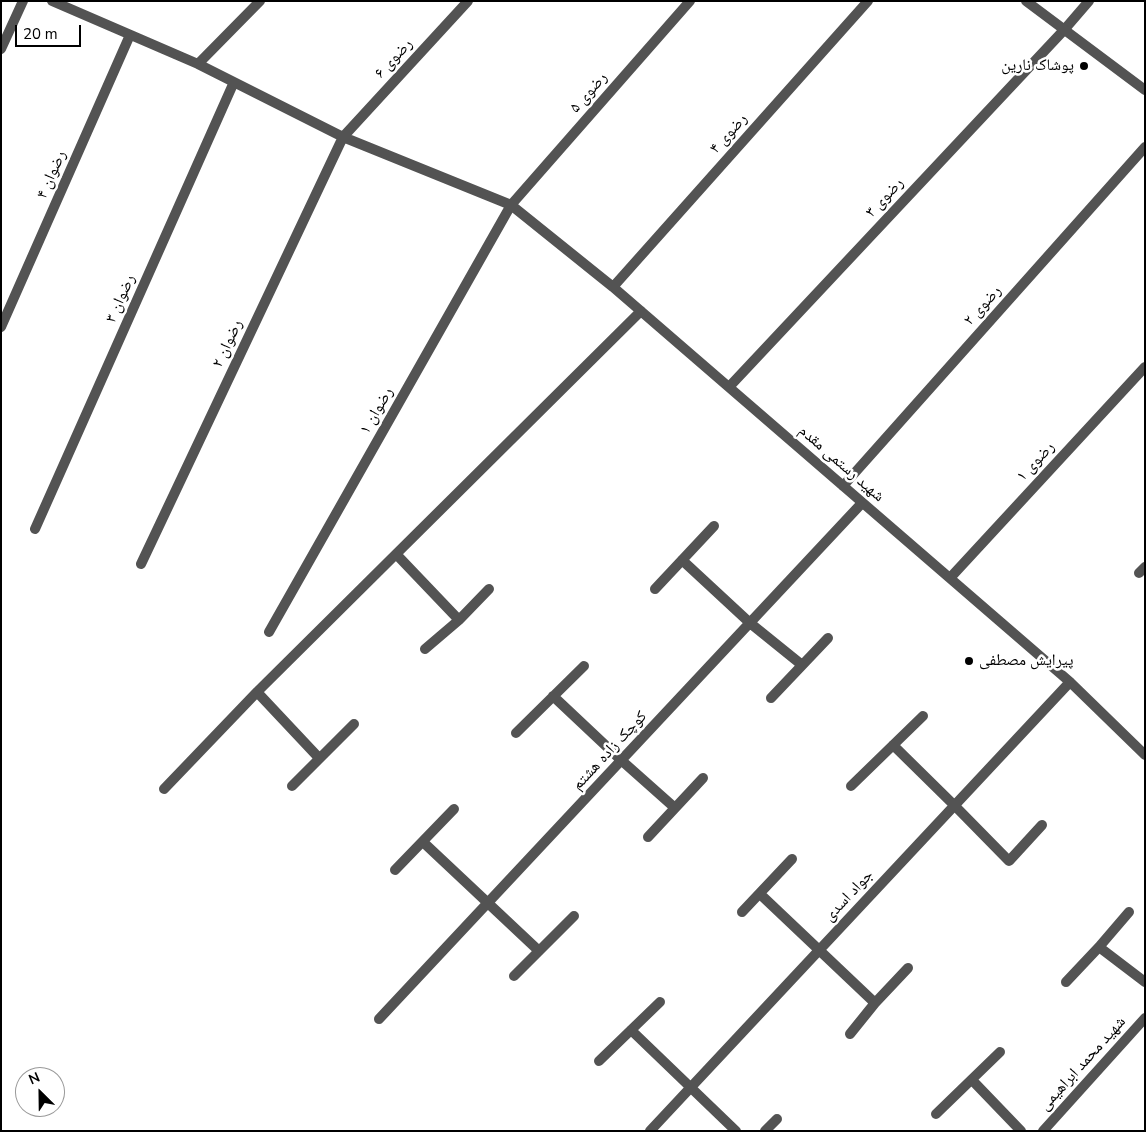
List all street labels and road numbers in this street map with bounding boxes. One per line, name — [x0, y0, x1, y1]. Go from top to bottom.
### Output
street label: رضوی ۶ — [371, 35, 417, 83]
street label: رضوی ۵ — [566, 69, 612, 117]
street label: رضوی ۴ — [706, 110, 752, 158]
street label: رضوان ۴ — [33, 148, 71, 202]
street label: رضوی ۳ — [862, 174, 908, 222]
street label: رضوان ۳ — [102, 272, 140, 326]
street label: رضوی ۲ — [960, 282, 1006, 330]
street label: رضوان ۲ — [209, 317, 247, 371]
street label: رضوان ۱ — [356, 384, 398, 438]
street label: شهید رستمی مقدم — [794, 422, 888, 506]
street label: رضوی ۱ — [1013, 438, 1059, 486]
street label: کوچک زاده هشتم — [569, 708, 651, 794]
street label: جواد اسدی — [820, 866, 878, 926]
street label: شهید محمد ابراهیمی — [1036, 1013, 1130, 1115]

